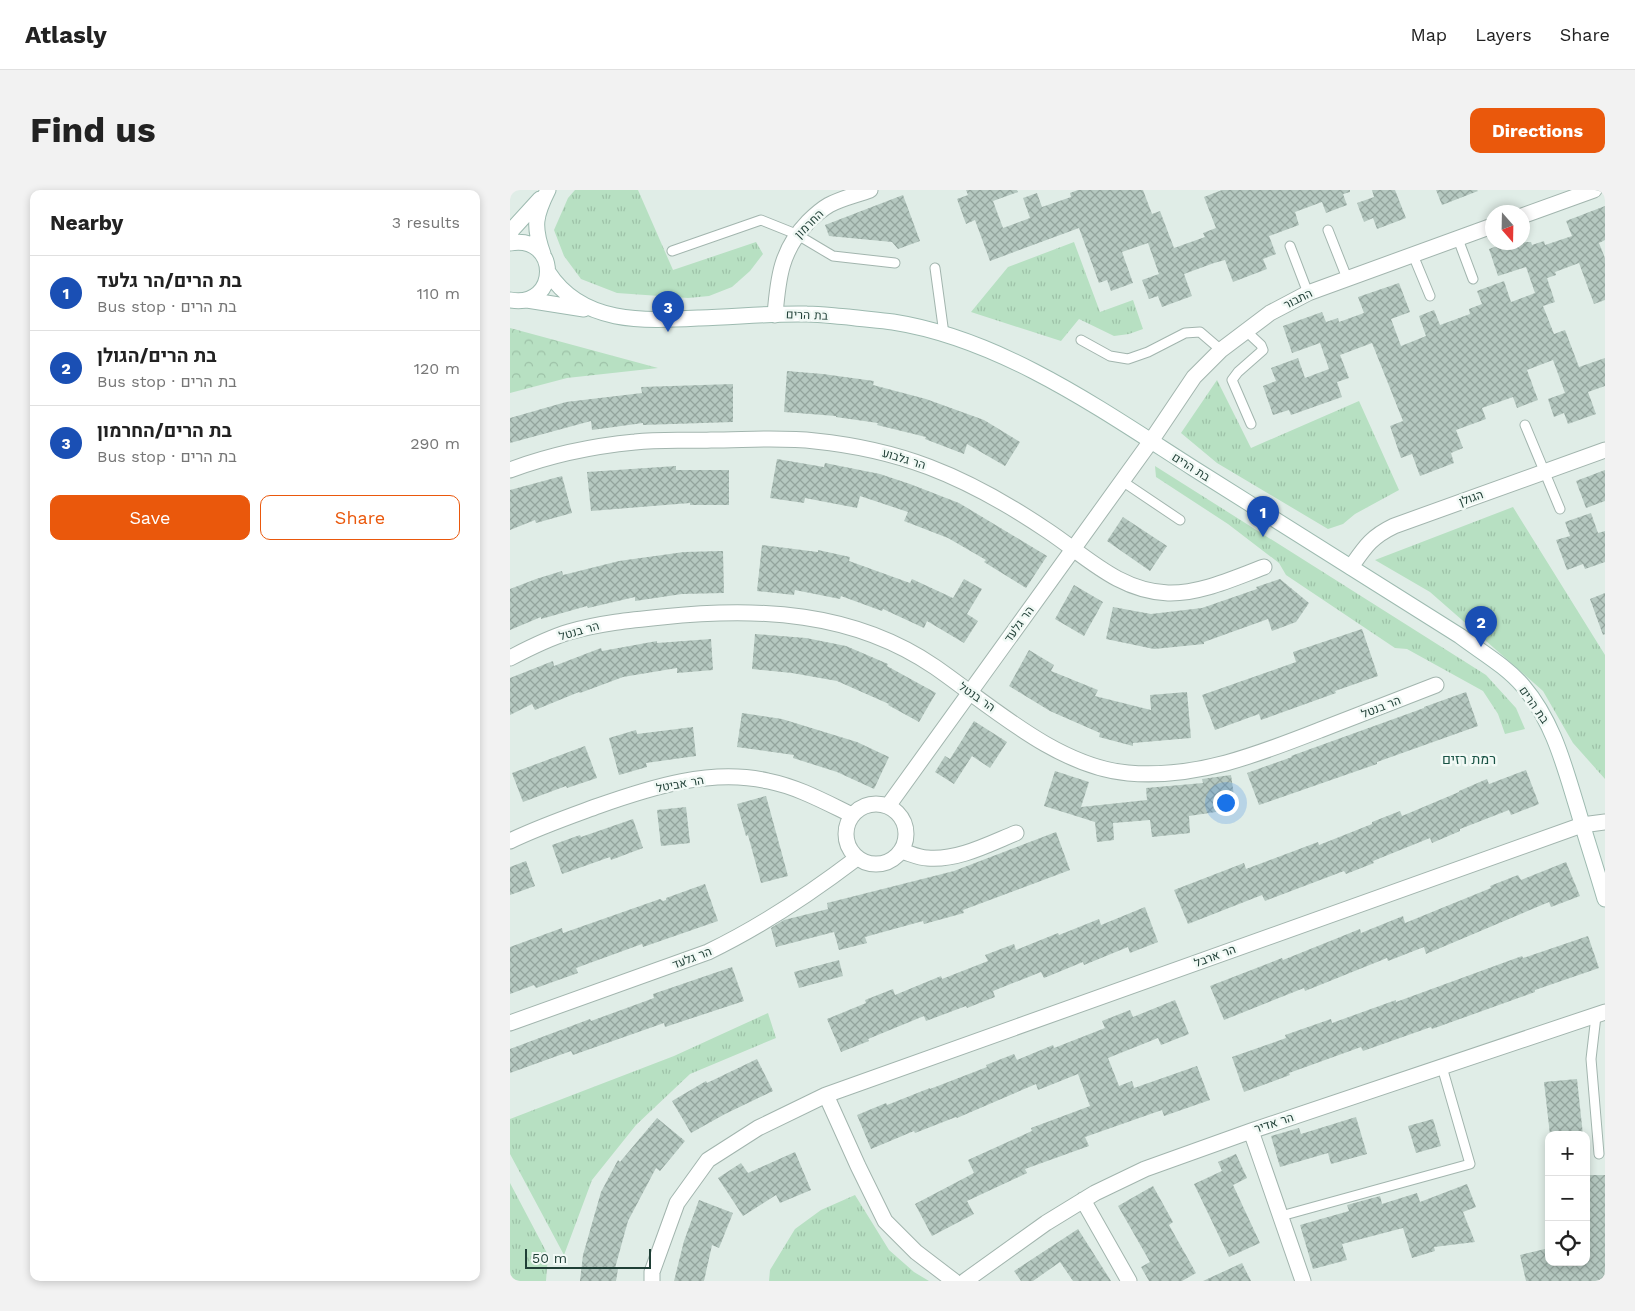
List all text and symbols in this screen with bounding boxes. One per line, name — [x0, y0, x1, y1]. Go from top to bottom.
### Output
text: Atlasly — [25, 21, 107, 49]
text: Map — [1410, 24, 1447, 45]
text: Layers — [1475, 24, 1532, 45]
text: Share — [1560, 24, 1610, 45]
button: Directions — [1470, 108, 1605, 153]
text: Find us — [30, 109, 156, 151]
north arrow — [1485, 205, 1530, 250]
street label: החרמון — [792, 207, 826, 241]
text: Nearby — [50, 210, 123, 235]
text: 3 results — [392, 213, 460, 232]
text: בת הרים/הר גלעד — [97, 269, 242, 292]
text: 1 — [63, 284, 69, 303]
text: 110 m — [417, 284, 460, 303]
street label: התבור — [1281, 286, 1315, 312]
pin: 3 — [652, 291, 684, 332]
text: Bus stop · בת הרים — [97, 297, 237, 316]
street label: בת הרים — [786, 307, 829, 323]
text: בת הרים/הגולן — [97, 344, 216, 367]
text: 2 — [61, 359, 71, 378]
text: 120 m — [414, 359, 460, 378]
text: Bus stop · בת הרים — [97, 372, 237, 391]
text: בת הרים/החרמון — [97, 419, 232, 442]
text: 3 — [61, 434, 71, 453]
text: 290 m — [410, 434, 460, 453]
street label: הר גלבוע — [881, 446, 927, 472]
text: Bus stop · בת הרים — [97, 447, 237, 466]
street label: בת הרים — [1169, 450, 1213, 484]
street label: הגולן — [1457, 487, 1485, 509]
button: Save — [50, 495, 250, 540]
button: Share — [260, 495, 460, 540]
pin: 1 — [1247, 496, 1279, 537]
street label: הר גלעד — [1001, 603, 1037, 645]
pin: 2 — [1465, 606, 1497, 647]
street label: הר בנטל — [557, 619, 601, 643]
street label: הר בנטל — [956, 679, 998, 715]
street label: בת הרים — [1516, 684, 1552, 727]
street label: הר בנטל — [1359, 693, 1403, 721]
district label: רמת רזים — [1442, 751, 1496, 767]
street label: הר אביטל — [655, 773, 705, 795]
your location — [1213, 790, 1239, 816]
street label: הר ארבל — [1192, 942, 1238, 970]
street label: הר גלעד — [670, 944, 714, 972]
street label: הר אדיר — [1253, 1110, 1295, 1136]
map controls — [1545, 1131, 1590, 1266]
button: + — [1545, 1131, 1590, 1176]
button: − — [1545, 1176, 1590, 1221]
button: locate — [1545, 1221, 1590, 1266]
scale bar — [525, 1246, 651, 1269]
text: 50 m — [532, 1250, 567, 1266]

